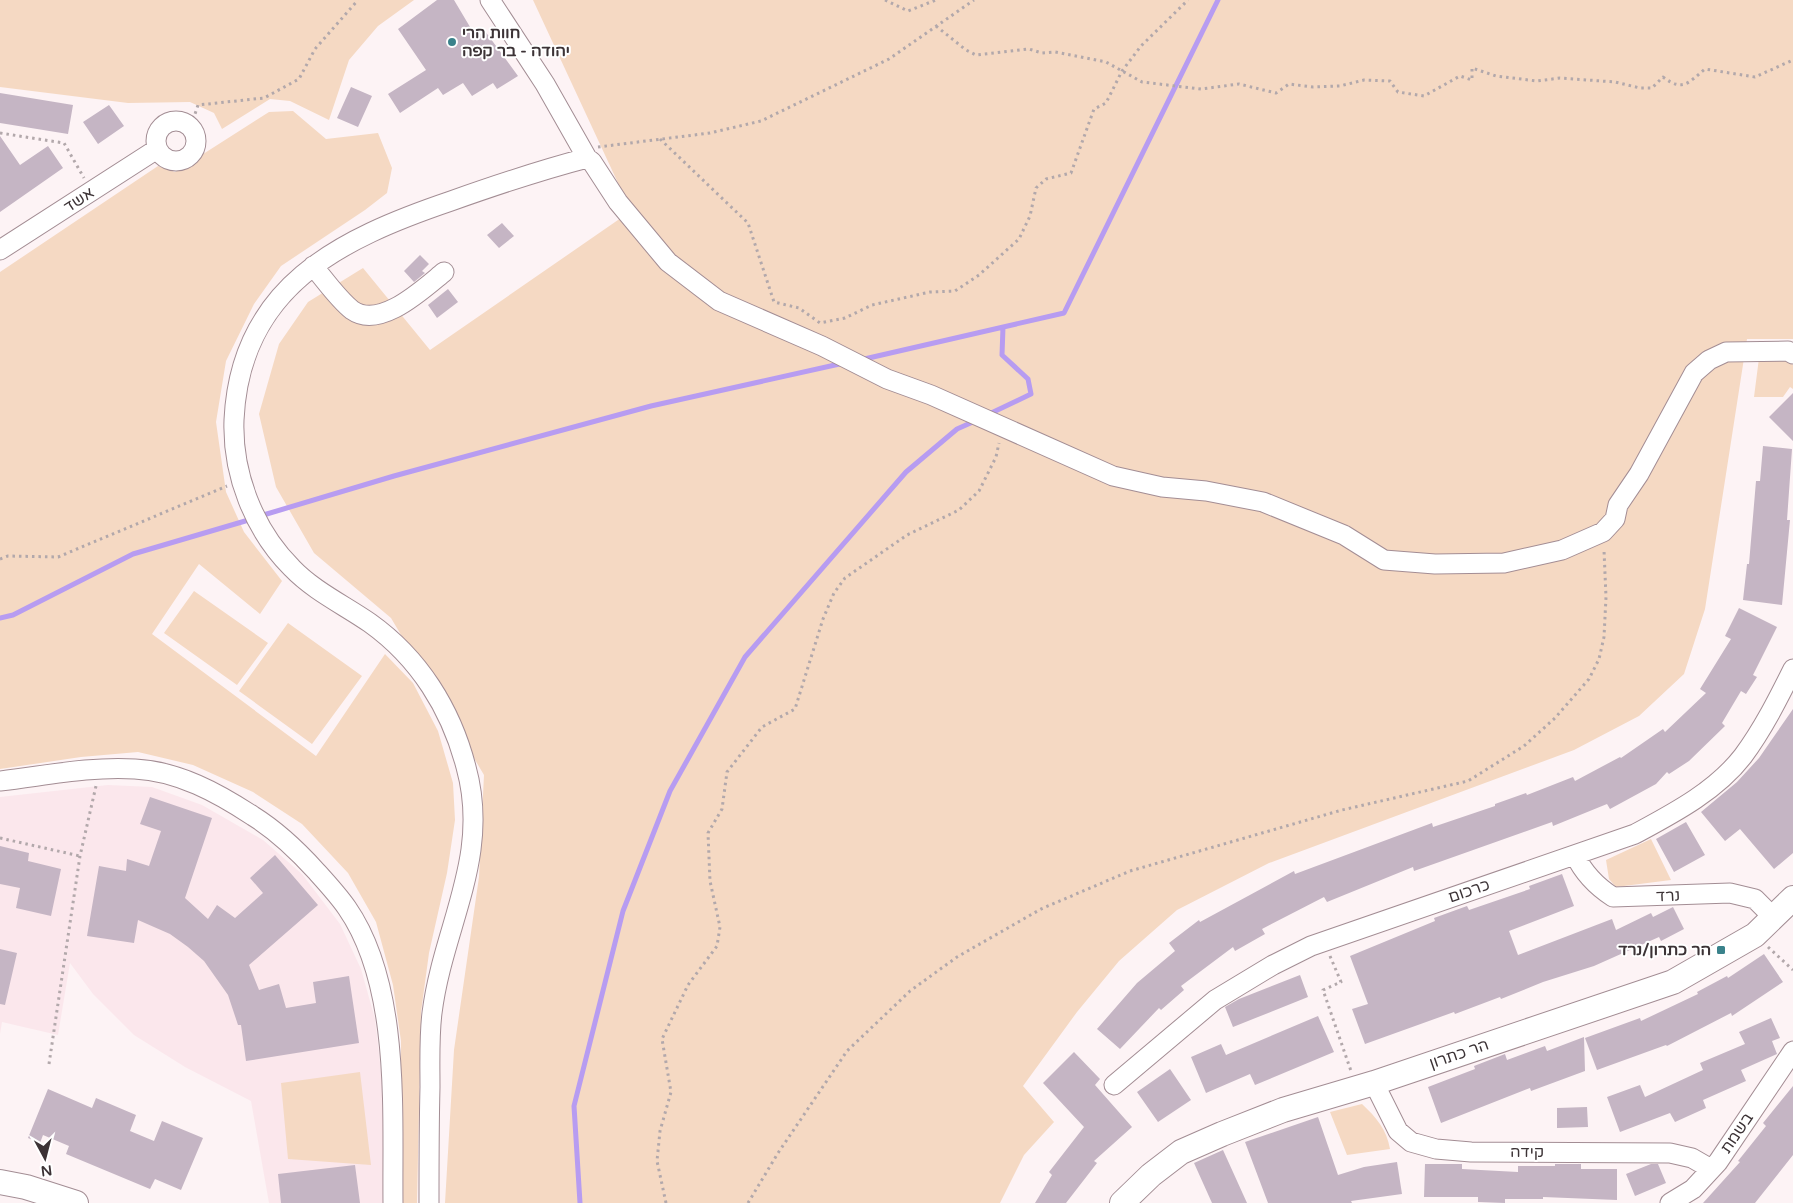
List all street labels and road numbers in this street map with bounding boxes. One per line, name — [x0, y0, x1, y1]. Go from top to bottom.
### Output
street label: אשד — [60, 183, 98, 217]
street label: כרכום — [1446, 875, 1492, 907]
street label: נרד — [1655, 885, 1681, 907]
street label: הר כתרון — [1427, 1035, 1491, 1073]
street label: בשמת — [1716, 1109, 1758, 1157]
street label: קידה — [1510, 1142, 1544, 1162]

